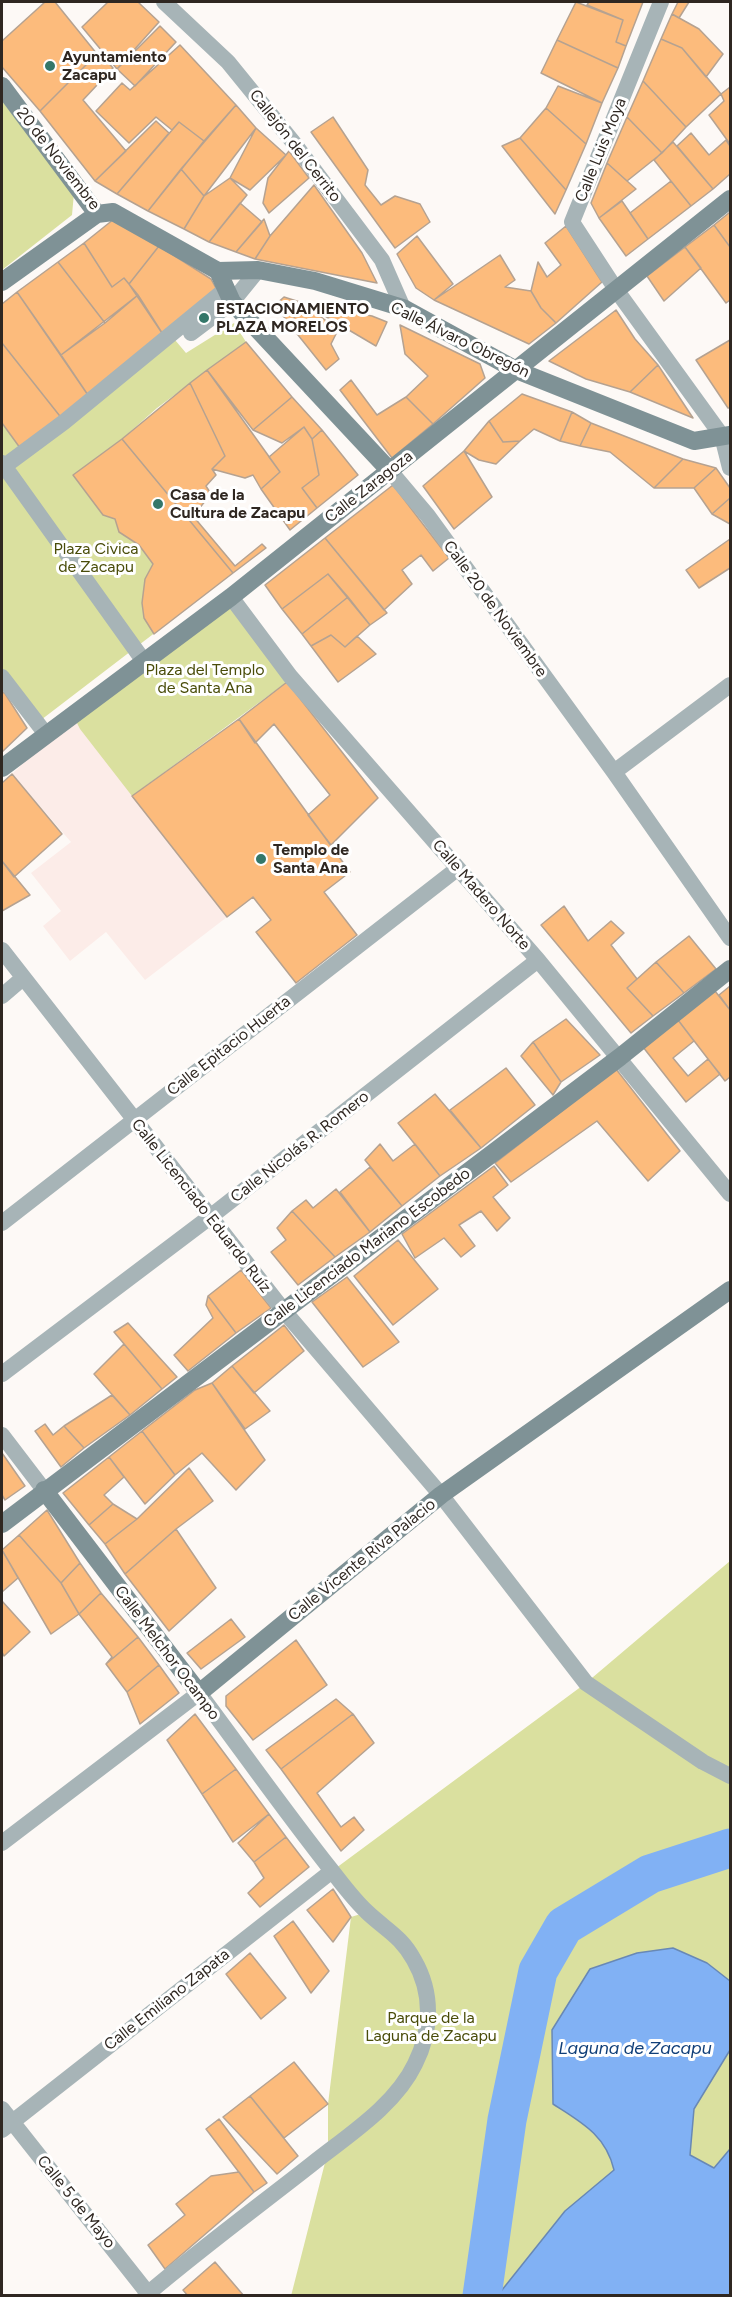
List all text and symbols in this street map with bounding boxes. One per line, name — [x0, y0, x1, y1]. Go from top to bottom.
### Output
place label: Ayuntamiento Zacapu — [62, 47, 167, 85]
marker: Ayuntamiento Zacapu — [43, 59, 57, 73]
street label: Callejón del Cerrito — [245, 86, 345, 206]
street label: Calle Luis Moya — [571, 95, 631, 205]
street label: 20 de Noviembre — [12, 104, 104, 214]
street label: Calle Álvaro Obregón — [387, 298, 533, 382]
place label: ESTACIONAMIENTO PLAZA MORELOS — [216, 299, 369, 337]
marker: ESTACIONAMIENTO PLAZA MORELOS — [197, 311, 211, 325]
street label: Calle Zaragoza — [321, 447, 417, 527]
place label: Casa de la Cultura de Zacapu — [170, 485, 305, 523]
marker: Casa de la Cultura de Zacapu — [151, 497, 165, 511]
street label: Calle 20 de Noviembre — [439, 537, 551, 681]
park label: Plaza Civica de Zacapu — [53, 539, 139, 577]
park label: Plaza del Templo de Santa Ana — [146, 660, 264, 698]
street label: Calle Madero Norte — [428, 836, 534, 954]
place label: Templo de Santa Ana — [273, 840, 349, 878]
marker: Templo de Santa Ana — [254, 852, 268, 866]
street label: Calle Epitacio Huerta — [164, 992, 294, 1100]
street label: Calle Nicolás R. Romero — [227, 1087, 373, 1207]
street label: Calle Licenciado Eduardo Ruíz — [127, 1115, 275, 1297]
street label: Calle Licenciado Mariano Escobedo — [260, 1164, 474, 1332]
street label: Calle Vicente Riva Palacio — [285, 1495, 439, 1625]
street label: Calle Melchor Ocampo — [110, 1582, 224, 1724]
street label: Calle Emiliano Zapata — [100, 1945, 234, 2055]
park label: Parque de la Laguna de Zacapu — [365, 2008, 497, 2046]
water label: Laguna de Zacapu — [558, 2038, 712, 2060]
street label: Calle 5 de Mayo — [33, 2152, 119, 2252]

